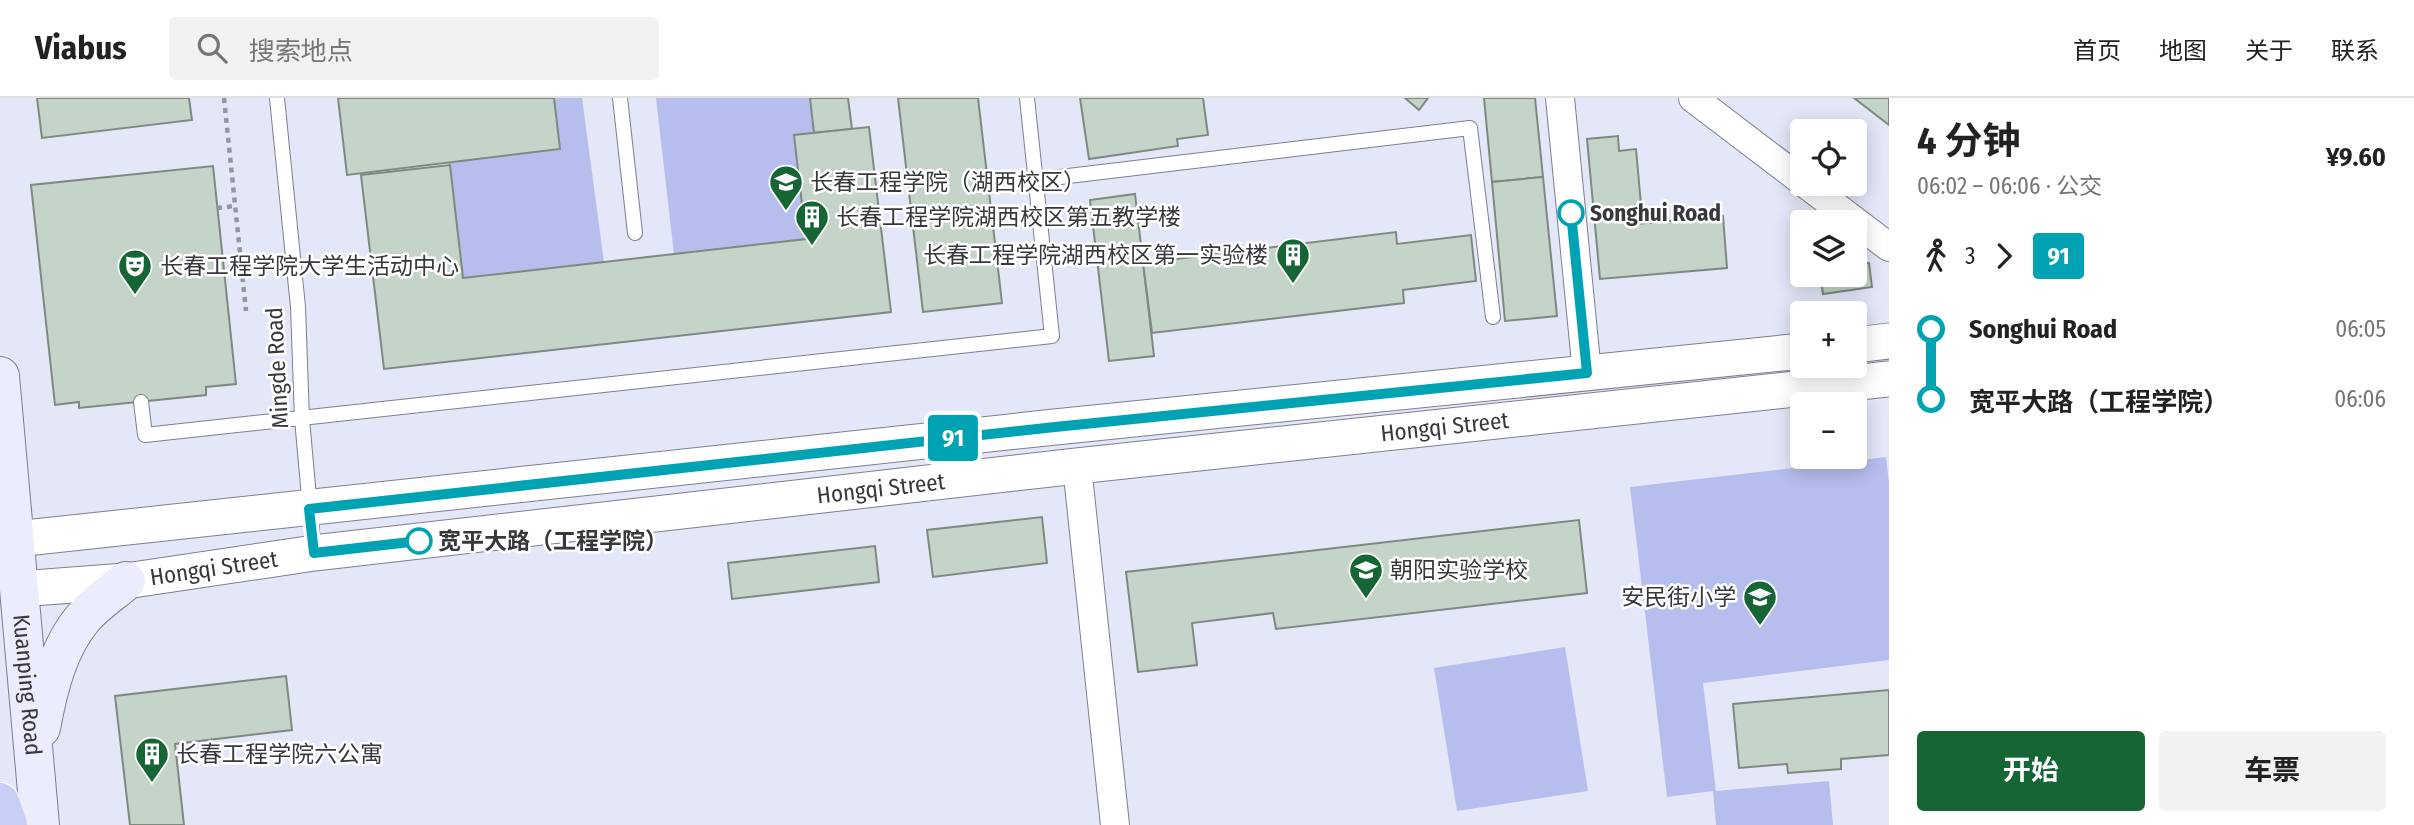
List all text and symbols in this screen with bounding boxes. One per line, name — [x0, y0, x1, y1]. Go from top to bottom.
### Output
search box — [169, 17, 659, 80]
text: Viabus — [35, 28, 127, 68]
icon: search — [193, 29, 231, 67]
text: 搜索地点 — [249, 36, 353, 67]
text: 首页 — [2073, 37, 2121, 65]
text: 地图 — [2159, 37, 2207, 65]
text: 关于 — [2245, 37, 2293, 65]
text: 联系 — [2331, 37, 2379, 65]
text: 4 分钟 — [1917, 118, 2020, 164]
map controls — [1790, 119, 1867, 469]
button: locate — [1790, 119, 1867, 196]
text: ¥9.60 — [2326, 142, 2386, 173]
school or university icon: 长春工程学院（湖西校区） — [767, 163, 805, 212]
place label: 长春工程学院（湖西校区） — [810, 168, 1086, 196]
text: 06:02 – 06:06 · 公交 — [1917, 172, 2102, 200]
building icon: 长春工程学院湖西校区第五教学楼 — [793, 198, 831, 247]
place label: Songhui Road — [1590, 199, 1721, 227]
marker: Songhui Road — [1558, 200, 1584, 226]
place label: 长春工程学院湖西校区第五教学楼 — [836, 203, 1181, 231]
button: layers — [1790, 210, 1867, 287]
building icon: 长春工程学院湖西校区第一实验楼 — [1274, 236, 1312, 285]
icon: walk — [1917, 237, 1955, 275]
icon: forward — [1985, 237, 2023, 275]
place label: 长春工程学院湖西校区第一实验楼 — [923, 241, 1268, 269]
text: 3 — [1965, 242, 1975, 270]
text: 91 — [2047, 242, 2070, 270]
theatre icon: 长春工程学院大学生活动中心 — [116, 247, 154, 296]
place label: 长春工程学院大学生活动中心 — [160, 252, 459, 280]
button: + — [1790, 301, 1867, 378]
street label: Mingde Road — [260, 307, 294, 429]
text: Songhui Road — [1969, 314, 2117, 345]
text: 06:05 — [2335, 315, 2386, 343]
text: 06:06 — [2334, 385, 2386, 413]
text: 宽平大路（工程学院） — [1969, 387, 2229, 418]
button: − — [1790, 392, 1867, 469]
street label: Hongqi Street — [1379, 406, 1511, 447]
line badge: 91 — [922, 415, 984, 461]
text: 91 — [942, 424, 964, 452]
street label: Hongqi Street — [815, 467, 947, 510]
place label: 宽平大路（工程学院） — [438, 527, 668, 555]
marker: 宽平大路（工程学院） — [406, 528, 432, 554]
street label: Hongqi Street — [148, 545, 280, 591]
school or university icon: 朝阳实验学校 — [1347, 551, 1385, 600]
place label: 朝阳实验学校 — [1390, 556, 1528, 584]
school or university icon: 安民街小学 — [1741, 578, 1779, 627]
place label: 安民街小学 — [1621, 583, 1736, 611]
street label: Kuanping Road — [7, 613, 48, 756]
button: 开始 — [1917, 731, 2145, 811]
button: 车票 — [2159, 731, 2386, 811]
building icon: 长春工程学院六公寓 — [133, 735, 171, 784]
place label: 长春工程学院六公寓 — [176, 740, 383, 768]

